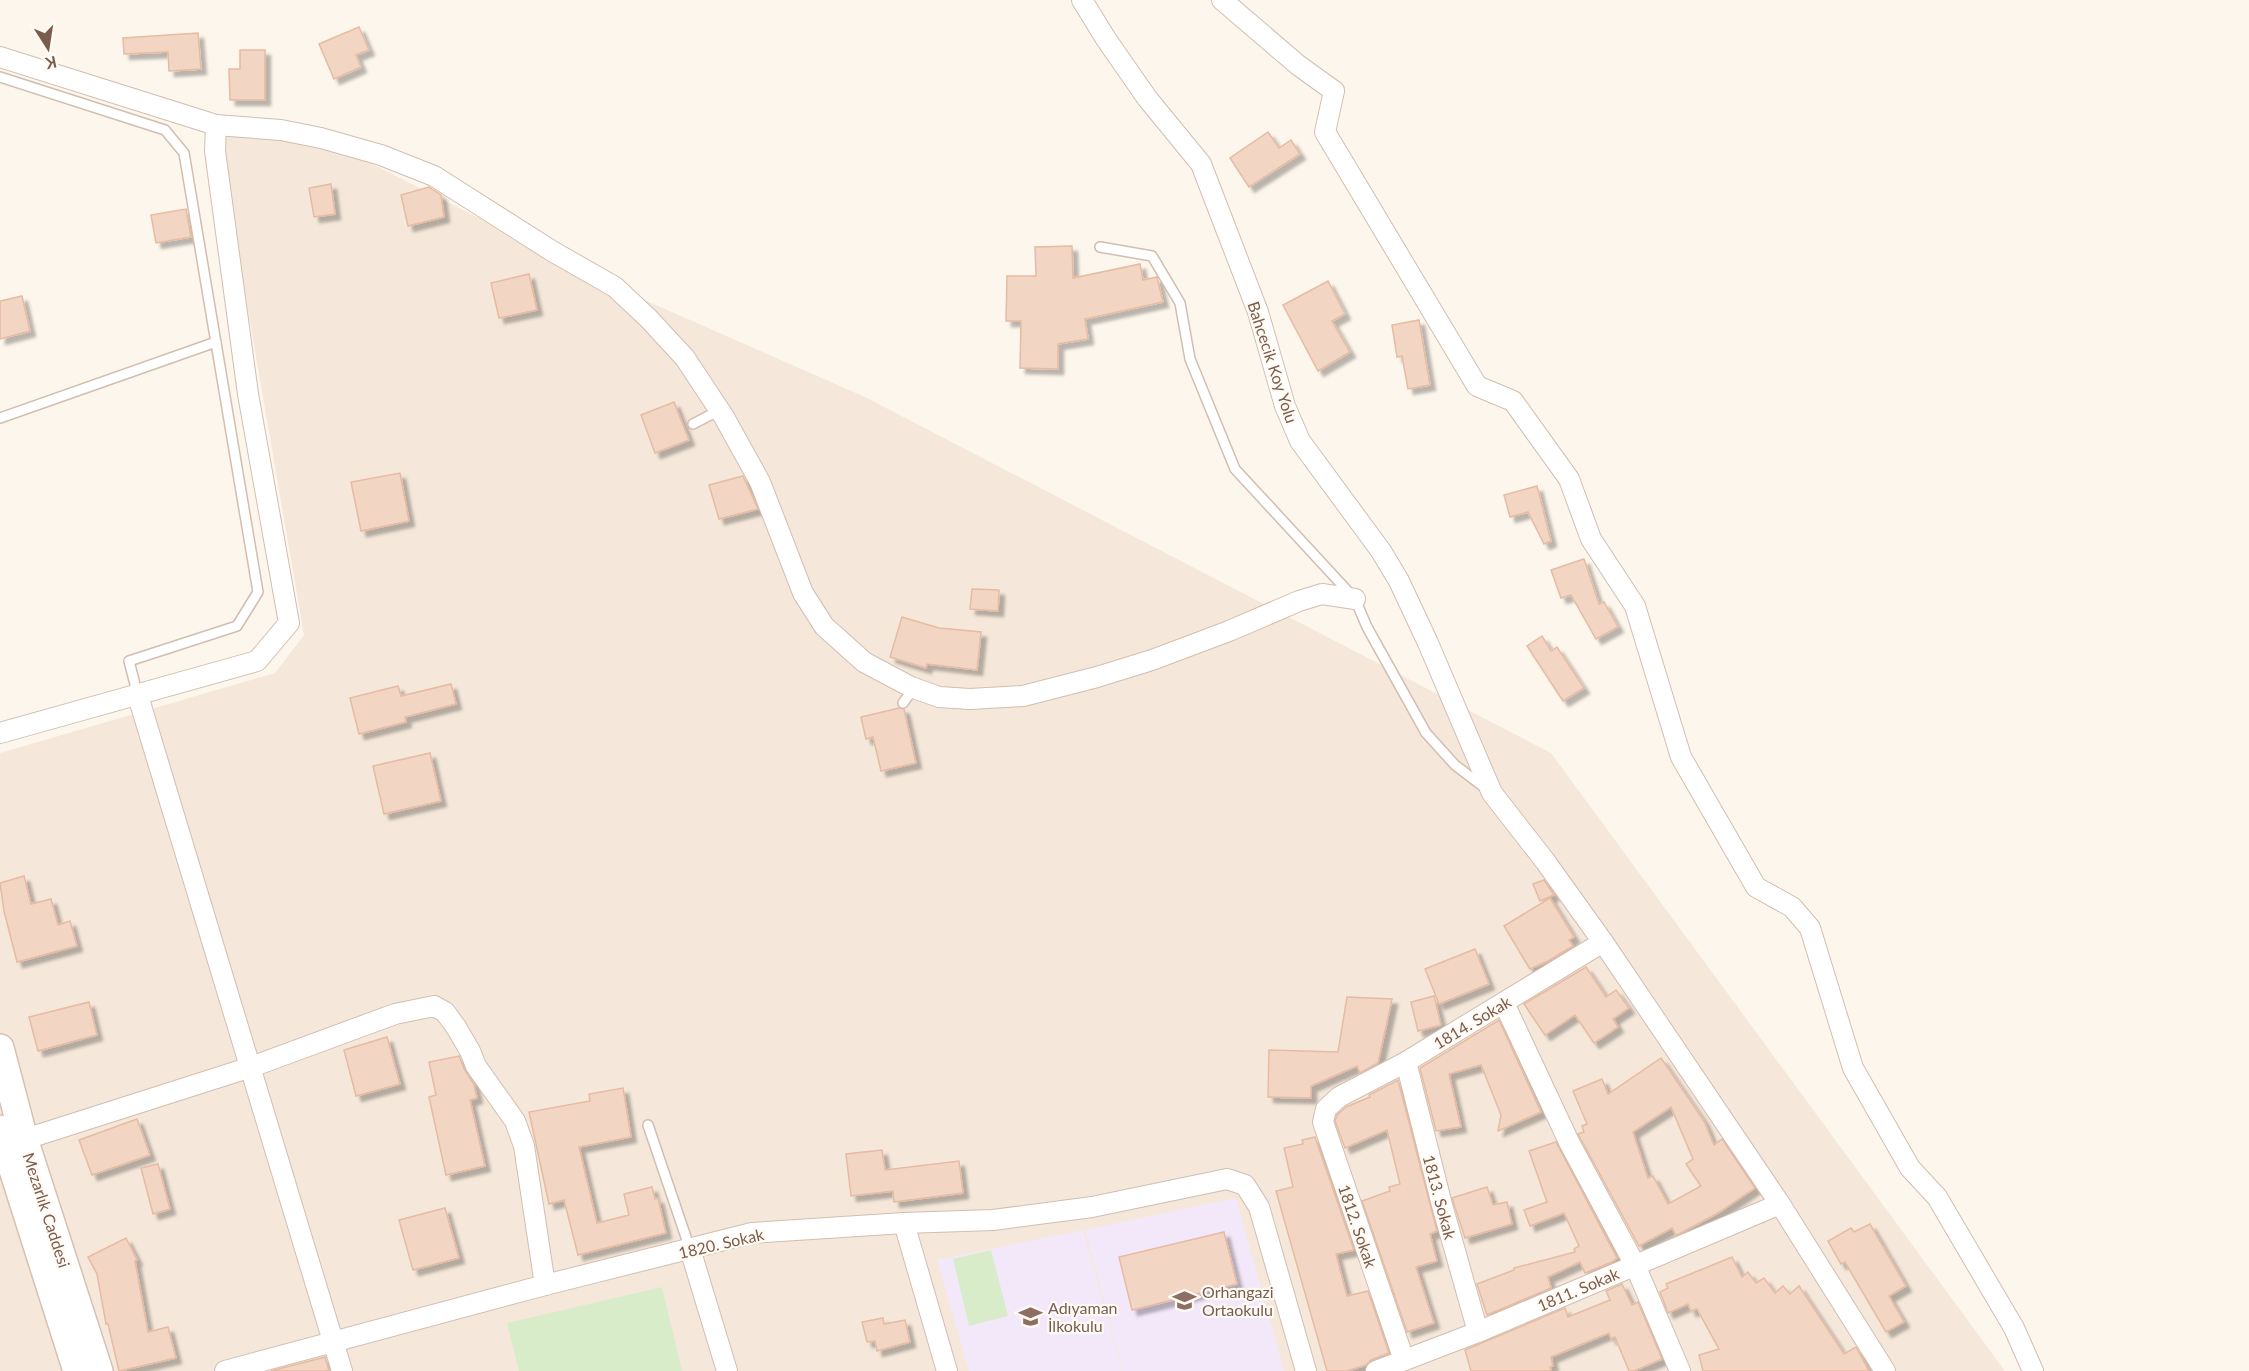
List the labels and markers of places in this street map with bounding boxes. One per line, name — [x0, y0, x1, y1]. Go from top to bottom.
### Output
place label: Orhangazi Ortaokulu — [1202, 1282, 1274, 1319]
school or university icon: Orhangazi Ortaokulu — [1171, 1287, 1197, 1313]
place label: Adıyaman İlkokulu — [1048, 1298, 1118, 1335]
school or university icon: Adıyaman İlkokulu — [1017, 1303, 1043, 1329]

